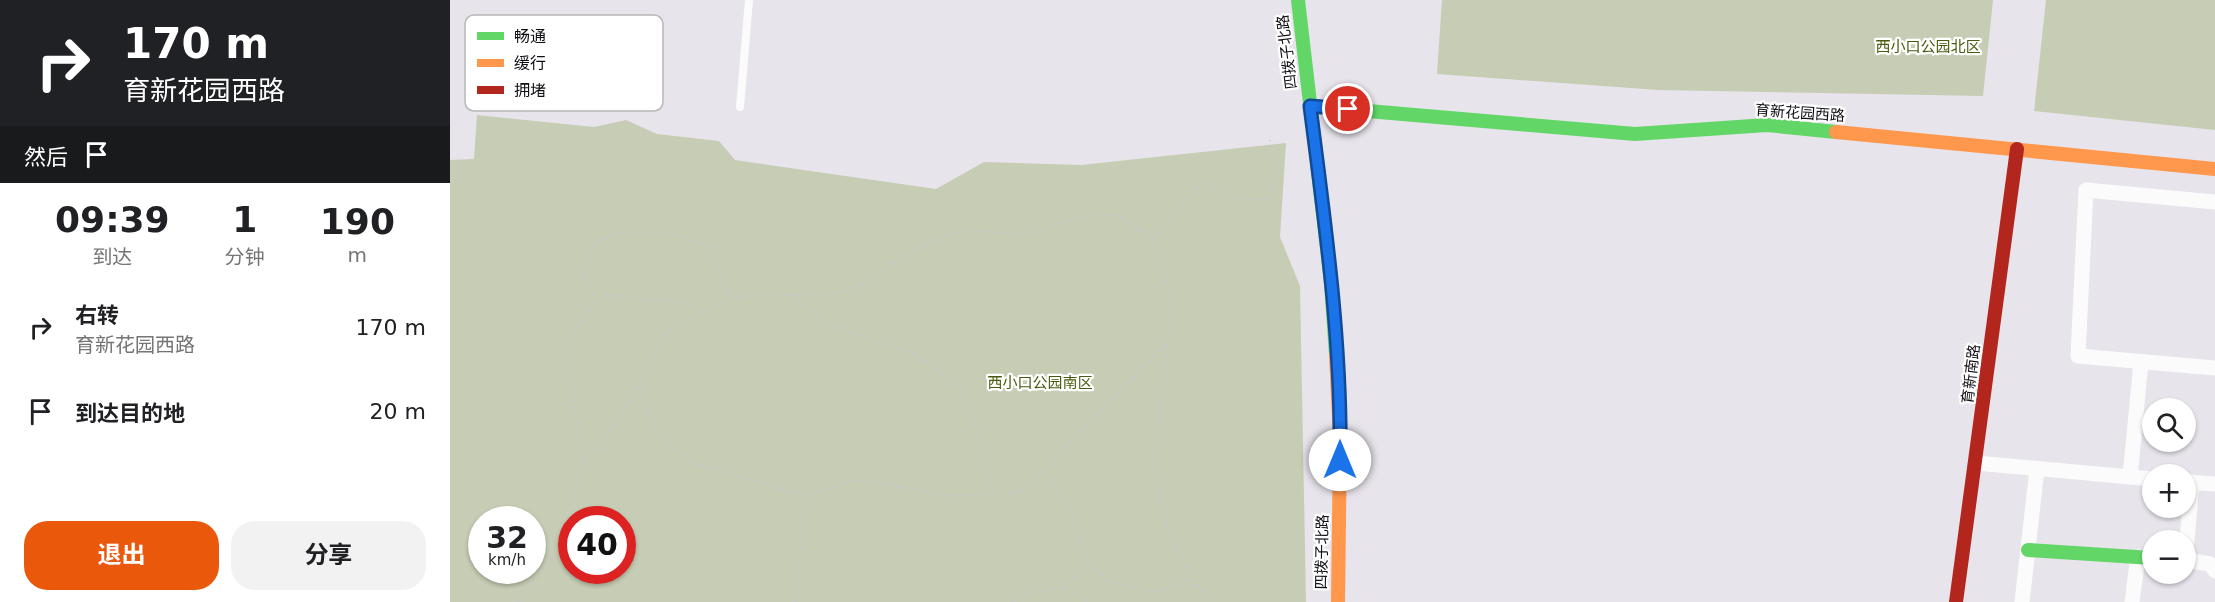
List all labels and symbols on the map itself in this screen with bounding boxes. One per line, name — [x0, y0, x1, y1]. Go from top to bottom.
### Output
street label: 四拨子北路 — [1273, 14, 1301, 90]
legend — [465, 15, 663, 111]
text: 畅通 — [514, 27, 546, 46]
park label: 西小口公园北区 — [1875, 38, 1981, 56]
text: 缓行 — [514, 54, 546, 73]
text: 拥堵 — [514, 81, 546, 100]
pin — [1322, 83, 1373, 134]
street label: 育新花园西路 — [1754, 101, 1846, 125]
street label: 育新南路 — [1958, 343, 1984, 405]
park label: 西小口公园南区 — [987, 374, 1093, 392]
position arrow — [1308, 428, 1372, 492]
speed limit sign: 40 — [558, 506, 636, 584]
street label: 四拨子北路 — [1312, 514, 1332, 590]

